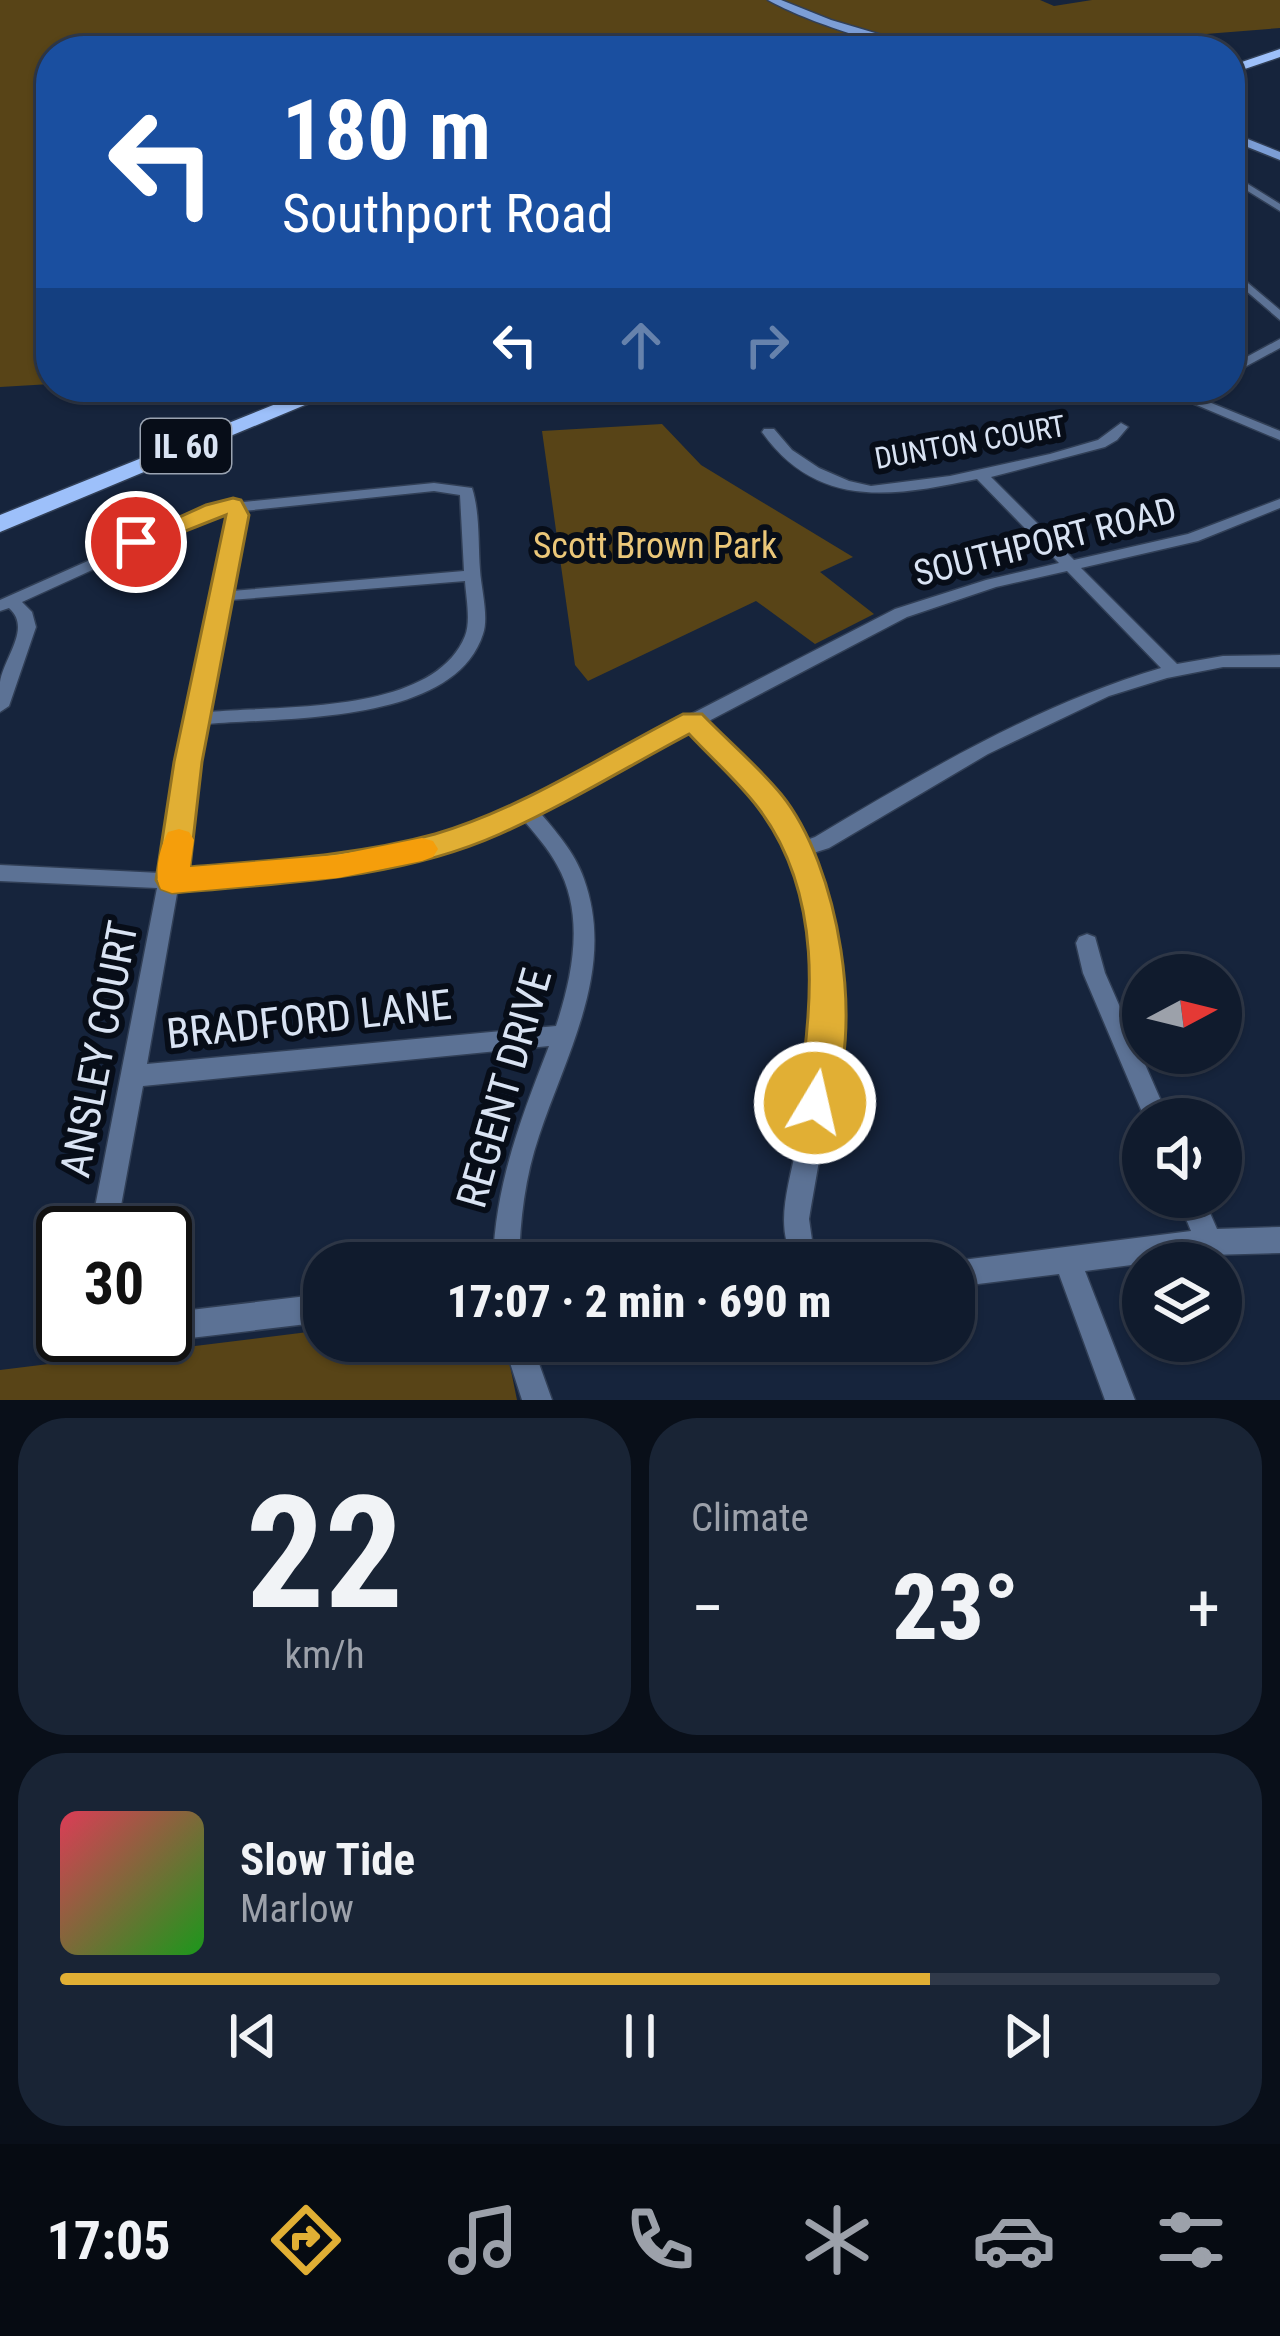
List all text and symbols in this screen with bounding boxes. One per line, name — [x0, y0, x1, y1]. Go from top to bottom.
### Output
text: 180 m — [282, 81, 491, 180]
icon: left — [84, 84, 240, 240]
text: Southport Road — [282, 182, 614, 245]
icon: left — [482, 312, 548, 378]
icon: ahead — [608, 312, 674, 378]
icon: right — [734, 312, 800, 378]
street label: DUNTON COURT — [872, 408, 1068, 476]
road number: IL 60 — [141, 419, 231, 473]
street label: SOUTHPORT ROAD — [909, 489, 1181, 595]
pin — [85, 491, 187, 593]
icon: arrive — [103, 509, 169, 575]
park label: Scott Brown Park — [533, 525, 777, 567]
street label: ANSLEY COURT — [50, 917, 148, 1181]
north arrow — [1122, 954, 1242, 1074]
map controls — [1122, 954, 1242, 1362]
street label: REGENT DRIVE — [447, 963, 561, 1213]
street label: BRADFORD LANE — [164, 980, 454, 1058]
position arrow — [752, 1040, 878, 1166]
button: sound — [1122, 1098, 1242, 1218]
speed limit sign: 30 — [36, 1206, 192, 1362]
button: layers — [1122, 1242, 1242, 1362]
text: 17:07 · 2 min · 690 m — [447, 1275, 831, 1328]
text: 22 — [246, 1462, 403, 1645]
text: Climate — [691, 1495, 809, 1541]
text: 23° — [892, 1556, 1019, 1661]
text: − — [691, 1570, 724, 1647]
text: + — [1187, 1570, 1220, 1647]
text: km/h — [284, 1632, 365, 1678]
text: Slow Tide — [240, 1833, 415, 1886]
text: Marlow — [240, 1886, 354, 1932]
icon: previous — [220, 2003, 286, 2069]
icon: pause — [607, 2003, 673, 2069]
icon: next — [994, 2003, 1060, 2069]
icon: directions — [264, 2198, 348, 2282]
icon: music — [441, 2198, 525, 2282]
icon: phone — [618, 2198, 702, 2282]
icon: climate — [795, 2198, 879, 2282]
icon: car — [972, 2198, 1056, 2282]
icon: filters — [1149, 2198, 1233, 2282]
text: 17:05 — [47, 2209, 171, 2272]

